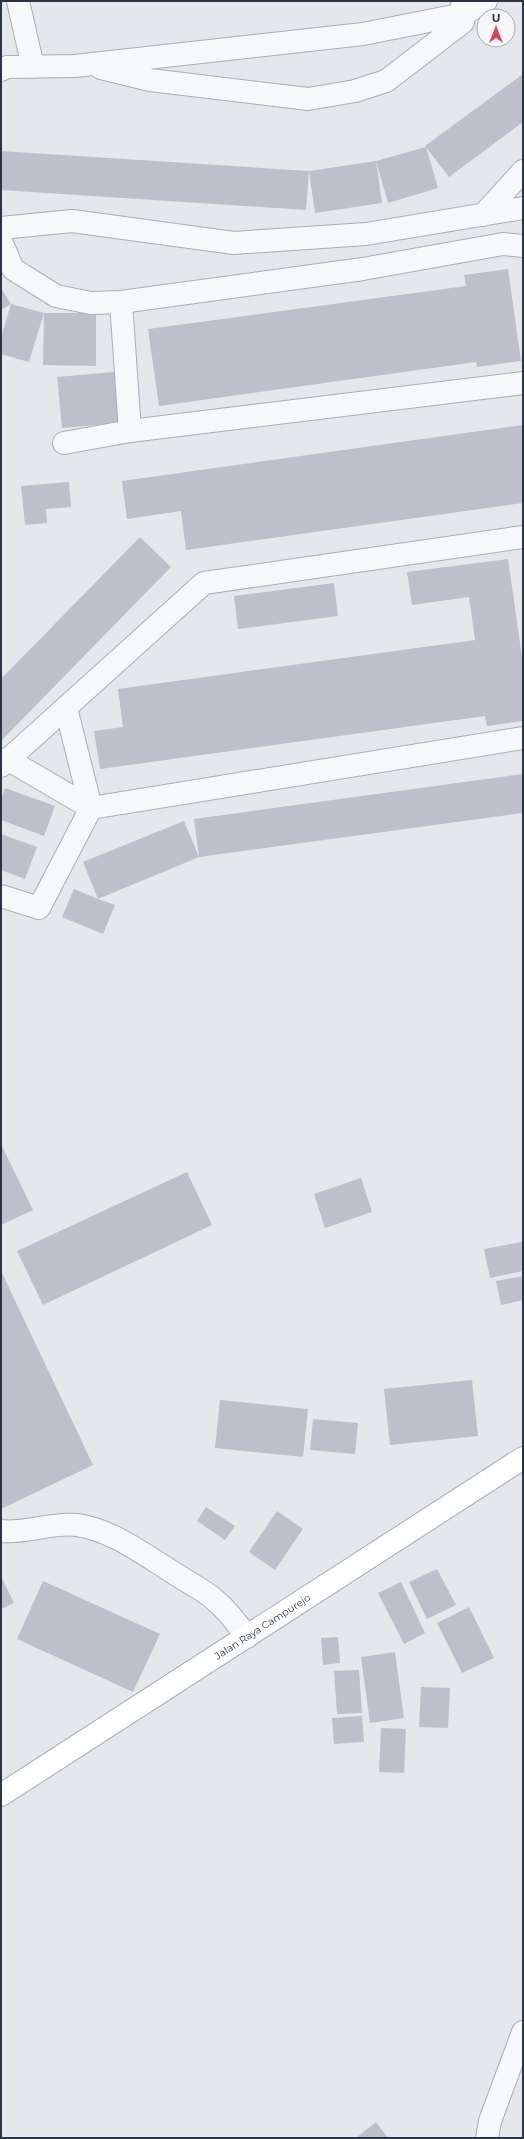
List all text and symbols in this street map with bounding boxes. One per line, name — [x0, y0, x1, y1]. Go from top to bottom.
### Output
north arrow — [476, 8, 516, 48]
text: U — [492, 11, 500, 25]
street label: Jalan Raya Campurejo — [211, 1591, 313, 1663]

